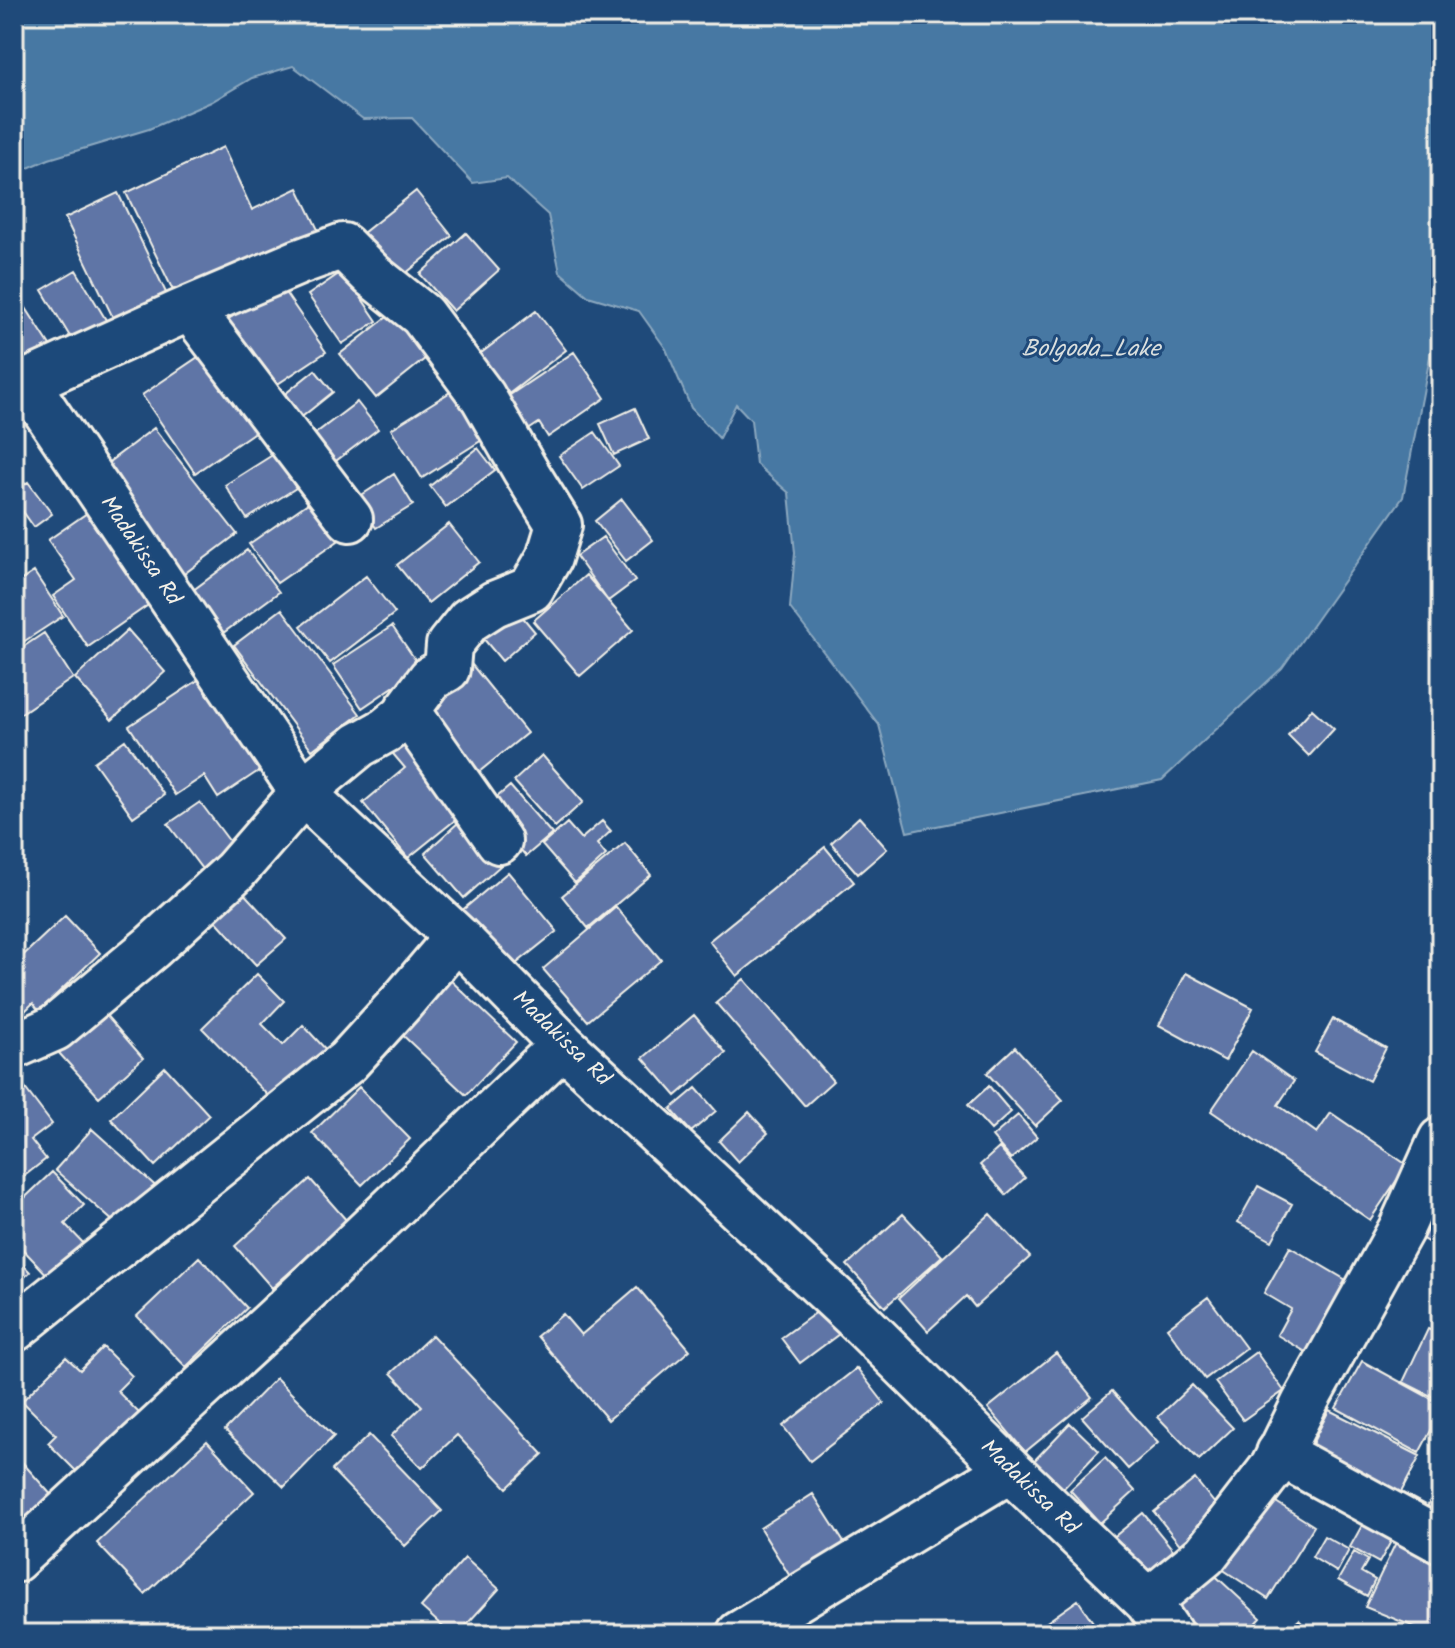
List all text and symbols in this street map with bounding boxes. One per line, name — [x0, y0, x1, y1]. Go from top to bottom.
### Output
water label: Bolgoda_Lake — [1022, 330, 1162, 369]
street label: Madakissa Rd — [90, 489, 190, 614]
street label: Madakissa Rd — [503, 983, 619, 1096]
street label: Madakissa Rd — [971, 1432, 1087, 1545]

